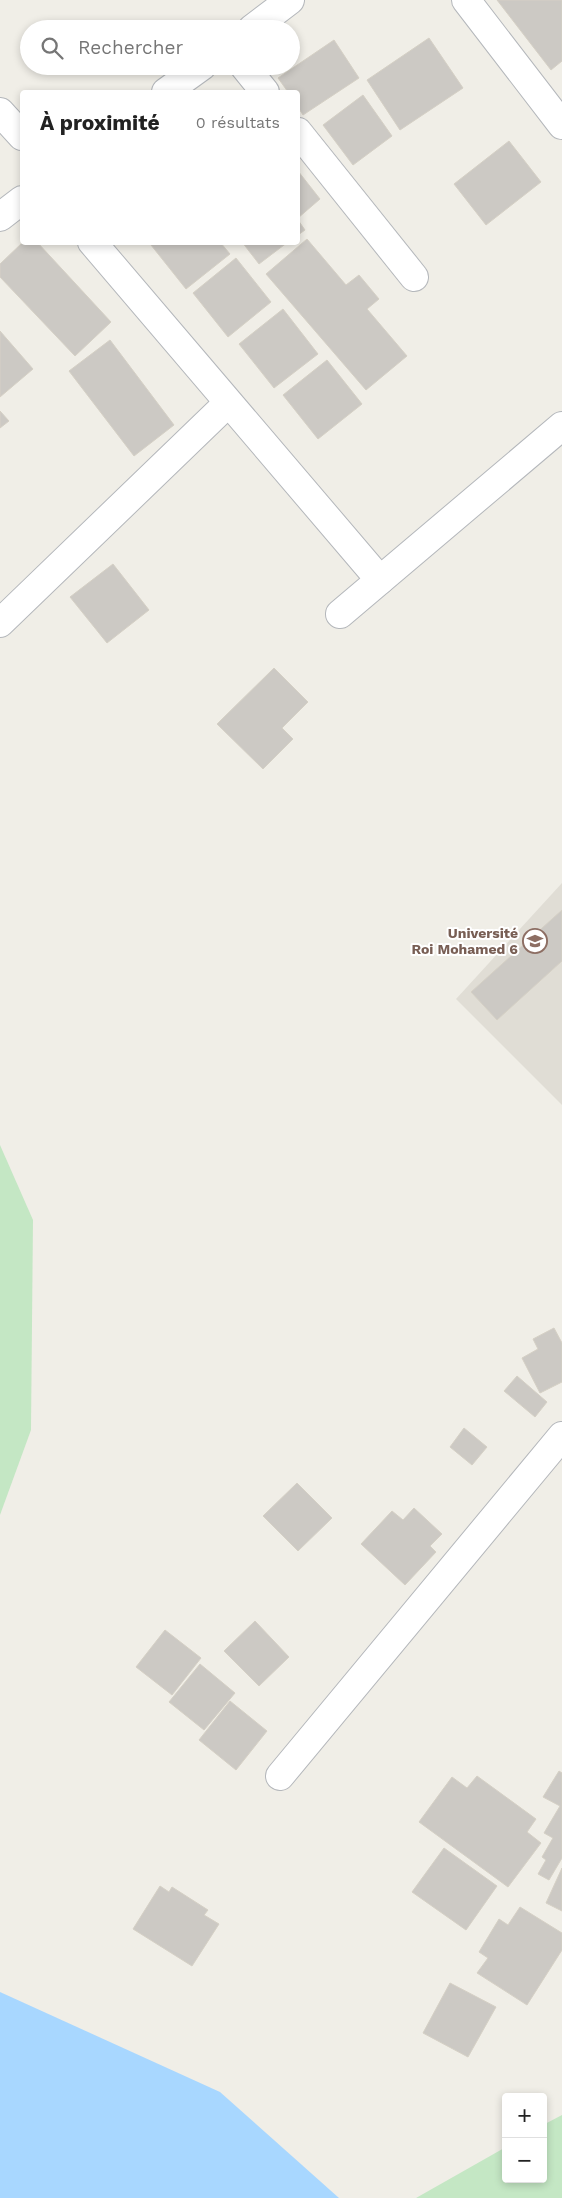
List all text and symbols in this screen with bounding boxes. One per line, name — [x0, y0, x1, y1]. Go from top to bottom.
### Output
search box — [20, 20, 300, 75]
icon: search — [38, 34, 66, 62]
text: Rechercher — [78, 36, 183, 59]
text: À proximité — [40, 110, 160, 135]
text: 0 résultats — [196, 113, 280, 132]
place label: Université Roi Mohamed 6 — [411, 925, 518, 957]
school or university icon: Université Roi Mohamed 6 — [522, 928, 548, 954]
map controls — [502, 2093, 547, 2183]
button: + — [502, 2093, 547, 2138]
button: − — [502, 2138, 547, 2183]

